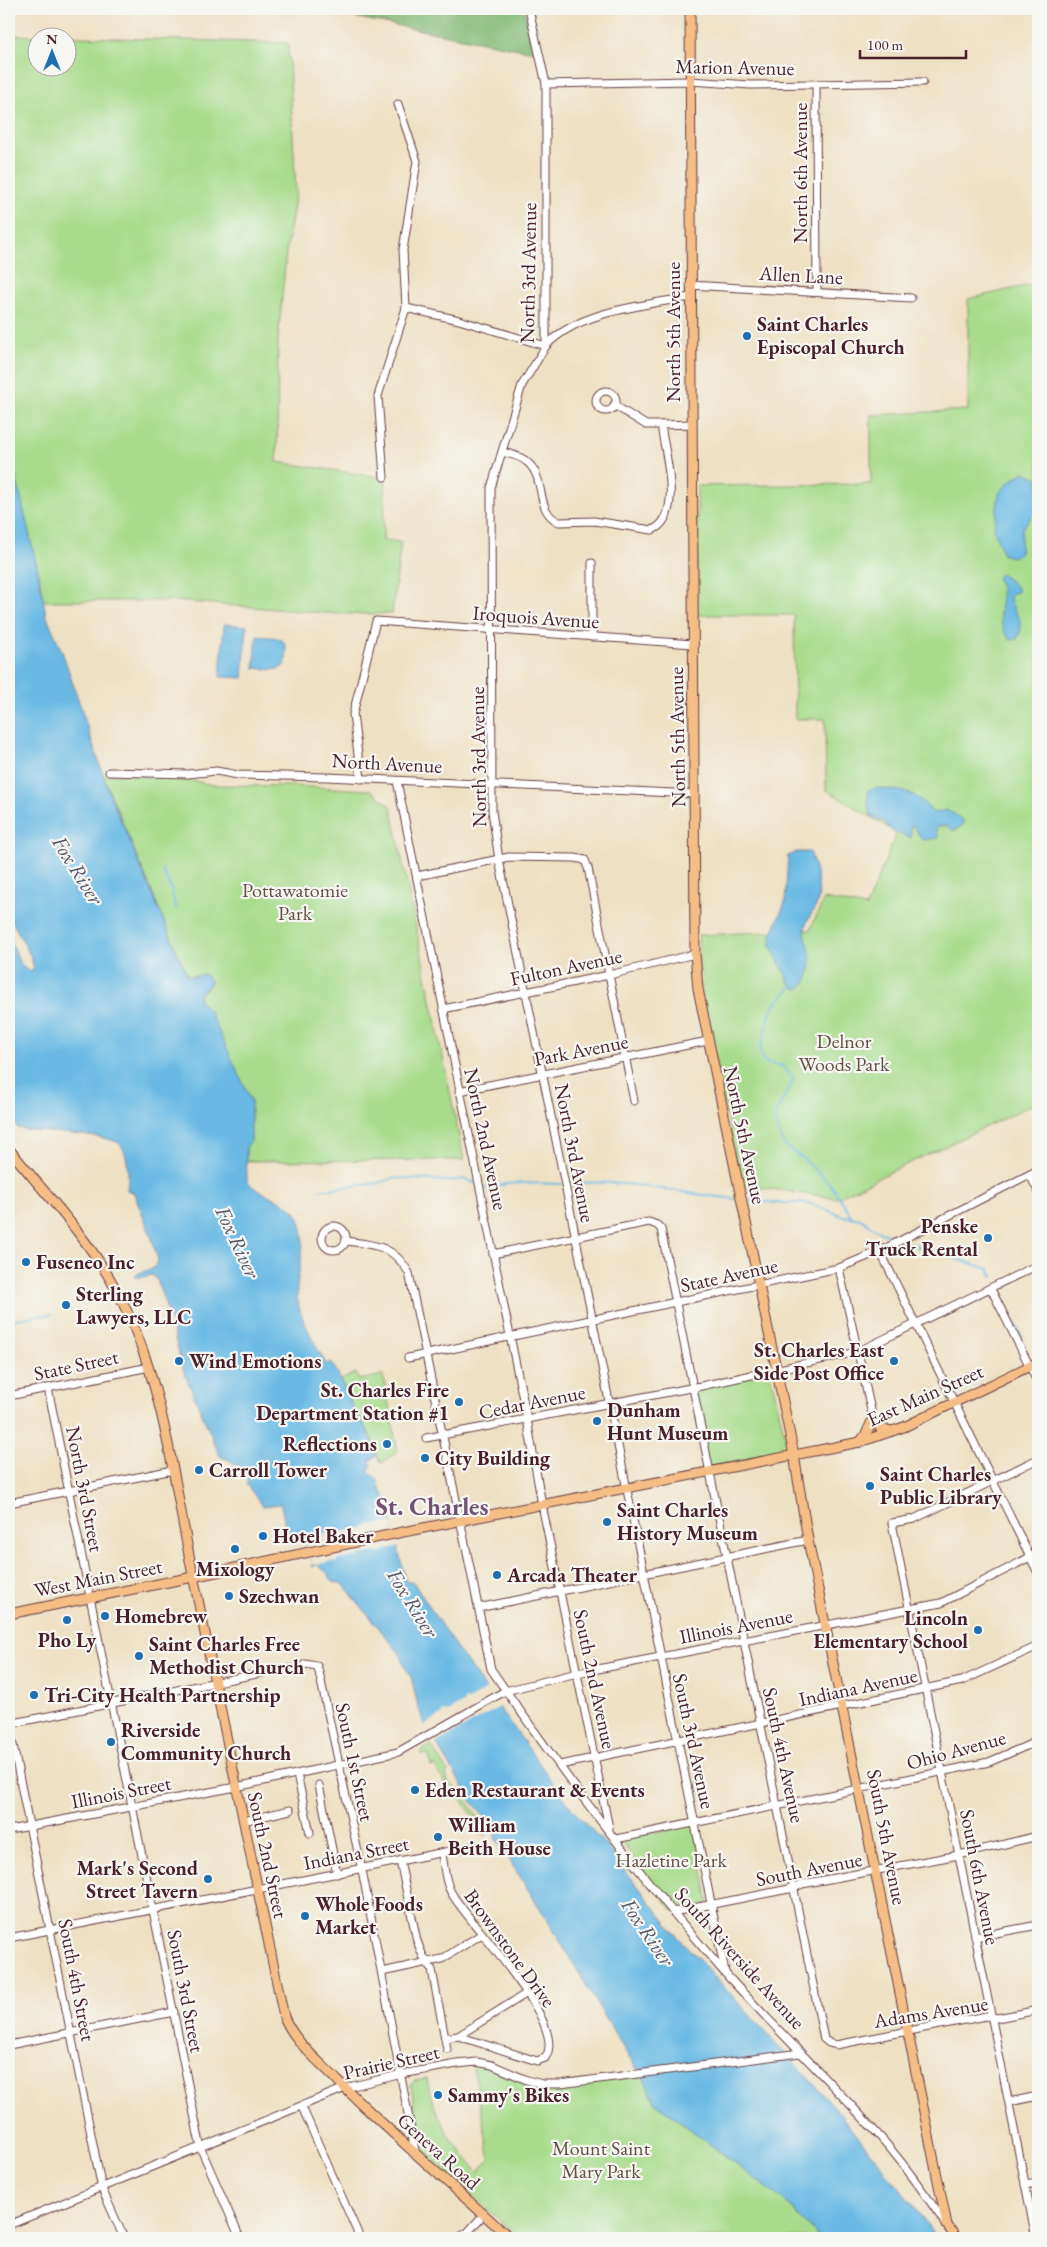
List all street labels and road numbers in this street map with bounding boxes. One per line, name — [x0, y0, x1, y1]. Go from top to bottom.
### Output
street label: Marion Avenue — [675, 53, 795, 81]
street label: North 6th Avenue — [787, 103, 813, 243]
street label: North 3rd Avenue — [514, 202, 542, 344]
street label: Allen Lane — [757, 260, 844, 290]
street label: North 5th Avenue — [660, 262, 686, 402]
street label: Iroquois Avenue — [472, 600, 600, 634]
street label: North 5th Avenue — [663, 666, 691, 808]
street label: North 3rd Avenue — [464, 686, 492, 828]
street label: North Avenue — [331, 747, 443, 779]
street label: Fulton Avenue — [508, 942, 625, 992]
street label: Park Avenue — [532, 1028, 631, 1072]
street label: North 5th Avenue — [718, 1064, 772, 1207]
street label: North 2nd Avenue — [458, 1066, 514, 1213]
street label: North 3rd Avenue — [549, 1081, 601, 1225]
street label: State Avenue — [678, 1252, 780, 1298]
street label: State Street — [31, 1343, 121, 1387]
street label: East Main Street — [863, 1358, 988, 1432]
street label: Cedar Avenue — [477, 1379, 588, 1425]
street label: North 3rd Street — [60, 1424, 110, 1555]
street label: West Main Street — [32, 1553, 165, 1603]
street label: Illinois Avenue — [677, 1602, 795, 1650]
street label: South 2nd Avenue — [568, 1607, 623, 1751]
street label: Indiana Avenue — [796, 1662, 920, 1712]
street label: South 3rd Avenue — [667, 1671, 721, 1811]
street label: South 4th Avenue — [757, 1685, 811, 1825]
street label: South 1st Street — [330, 1700, 380, 1824]
street label: Ohio Avenue — [903, 1724, 1009, 1776]
street label: South 5th Avenue — [861, 1767, 913, 1907]
street label: Illinois Street — [69, 1769, 174, 1814]
street label: South 2nd Street — [242, 1789, 294, 1921]
street label: South 6th Avenue — [954, 1807, 1006, 1947]
street label: Indiana Street — [301, 1830, 412, 1876]
street label: South Avenue — [754, 1846, 865, 1892]
street label: South Riverside Avenue — [669, 1881, 811, 2035]
street label: Brownstone Drive — [458, 1884, 562, 2012]
street label: South 4th Street — [52, 1916, 102, 2044]
street label: South 3rd Street — [161, 1927, 211, 2055]
street label: Adams Avenue — [871, 1990, 990, 2034]
street label: Prairie Street — [340, 2038, 442, 2086]
street label: Geneva Road — [392, 2107, 487, 2196]

